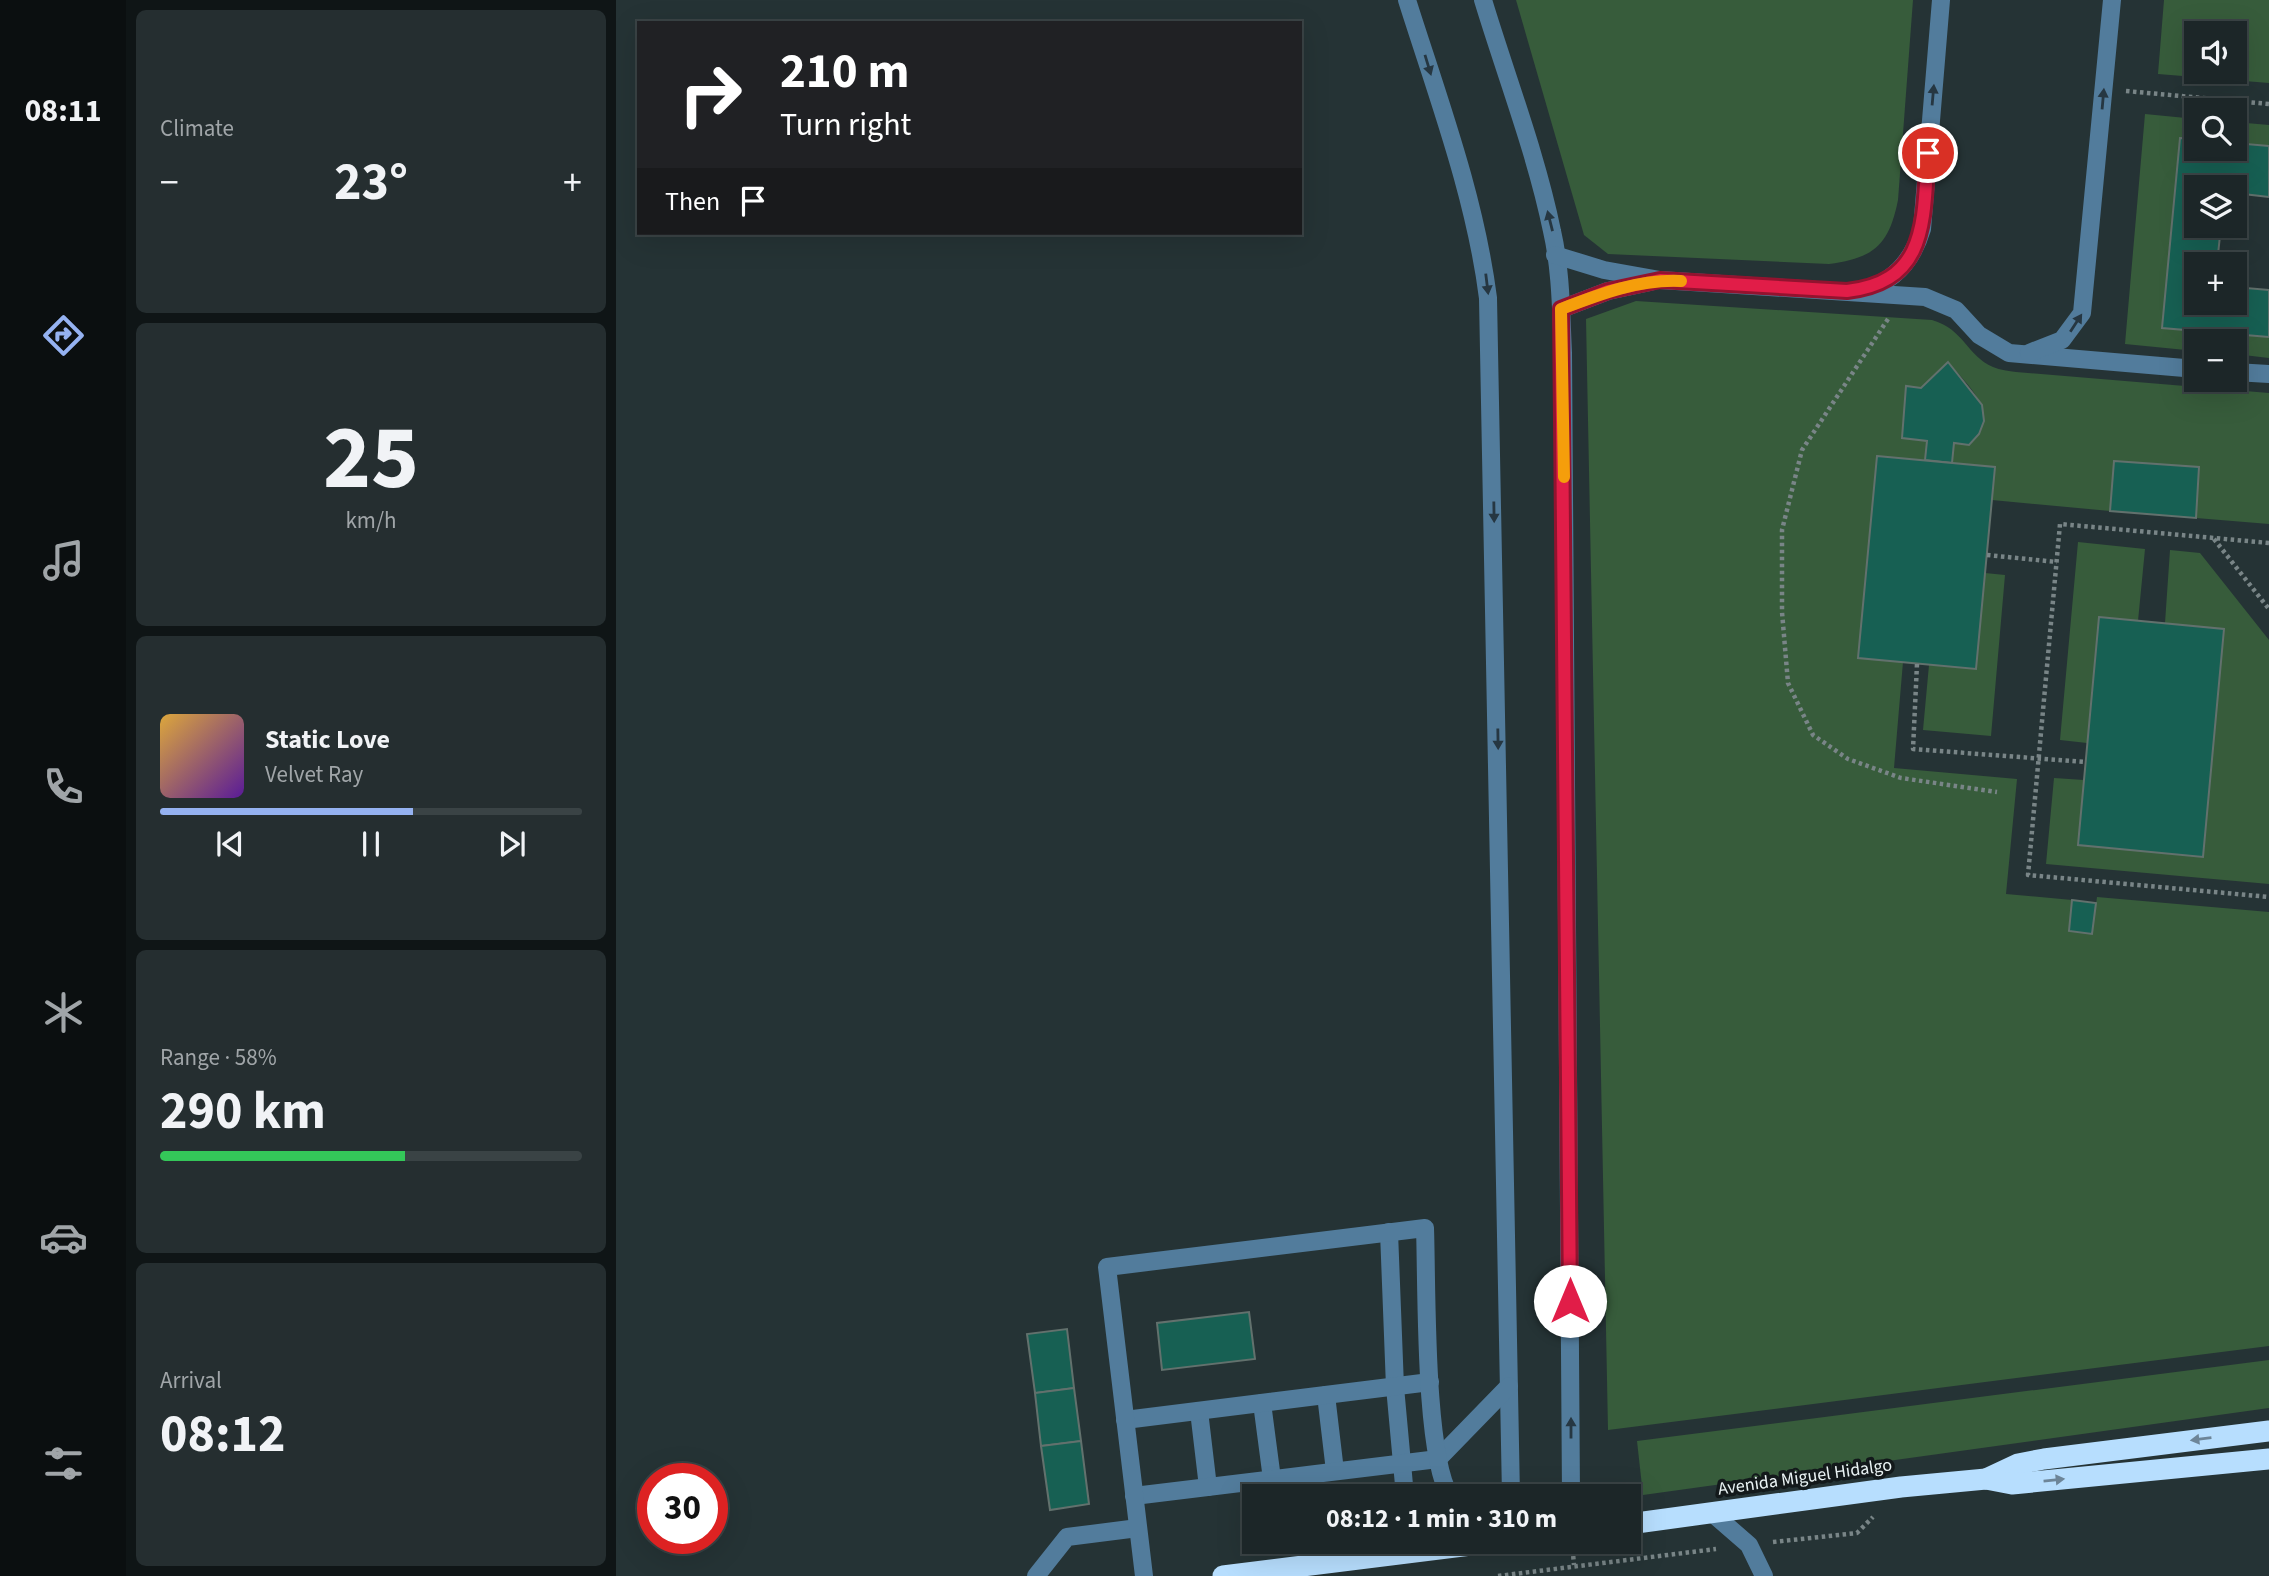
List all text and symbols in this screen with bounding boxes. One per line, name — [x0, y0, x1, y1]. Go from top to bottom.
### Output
map controls — [2184, 21, 2247, 392]
button: sound — [2184, 21, 2247, 84]
text: 210 m — [780, 37, 909, 107]
icon: right — [665, 49, 756, 140]
one-way arrow — [1423, 55, 1433, 76]
one-way arrow — [1928, 84, 1939, 106]
one-way arrow — [2098, 87, 2109, 109]
text: 08:11 — [24, 88, 102, 134]
button: search — [2184, 98, 2247, 161]
text: Turn right — [780, 102, 911, 148]
text: Climate — [160, 112, 234, 145]
pin — [1898, 123, 1958, 183]
icon: arrive — [1909, 134, 1947, 172]
text: 23° — [334, 146, 408, 220]
text: − — [160, 156, 179, 210]
text: + — [563, 156, 582, 210]
button: layers — [2184, 175, 2247, 238]
icon: arrive — [734, 182, 772, 220]
text: Then — [665, 183, 720, 220]
one-way arrow — [1544, 210, 1555, 232]
button: + — [2184, 252, 2247, 315]
one-way arrow — [1481, 274, 1492, 296]
icon: directions — [39, 311, 88, 360]
one-way arrow — [2069, 313, 2082, 333]
button: − — [2184, 329, 2247, 392]
text: 25 — [323, 394, 419, 523]
one-way arrow — [1488, 501, 1499, 523]
text: km/h — [345, 504, 397, 537]
icon: music — [39, 536, 88, 585]
text: Static Love — [265, 721, 390, 758]
one-way arrow — [1492, 728, 1503, 750]
text: Velvet Ray — [265, 758, 363, 791]
icon: phone — [39, 762, 88, 811]
icon: previous — [211, 825, 249, 863]
icon: pause — [352, 825, 390, 863]
icon: next — [493, 825, 531, 863]
icon: climate — [39, 988, 88, 1037]
text: Range · 58% — [160, 1041, 277, 1074]
text: 290 km — [160, 1075, 326, 1149]
icon: car — [39, 1213, 88, 1262]
position arrow — [1533, 1264, 1607, 1338]
text: Arrival — [160, 1364, 222, 1397]
text: 08:12 — [160, 1398, 285, 1472]
one-way arrow — [1565, 1417, 1576, 1439]
one-way arrow — [2190, 1433, 2212, 1444]
icon: filters — [39, 1439, 88, 1488]
street label: Avenida Miguel Hidalgo — [1716, 1452, 1894, 1502]
speed limit sign: 30 — [637, 1463, 728, 1554]
one-way arrow — [2043, 1474, 2065, 1485]
text: 08:12 · 1 min · 310 m — [1326, 1500, 1557, 1537]

